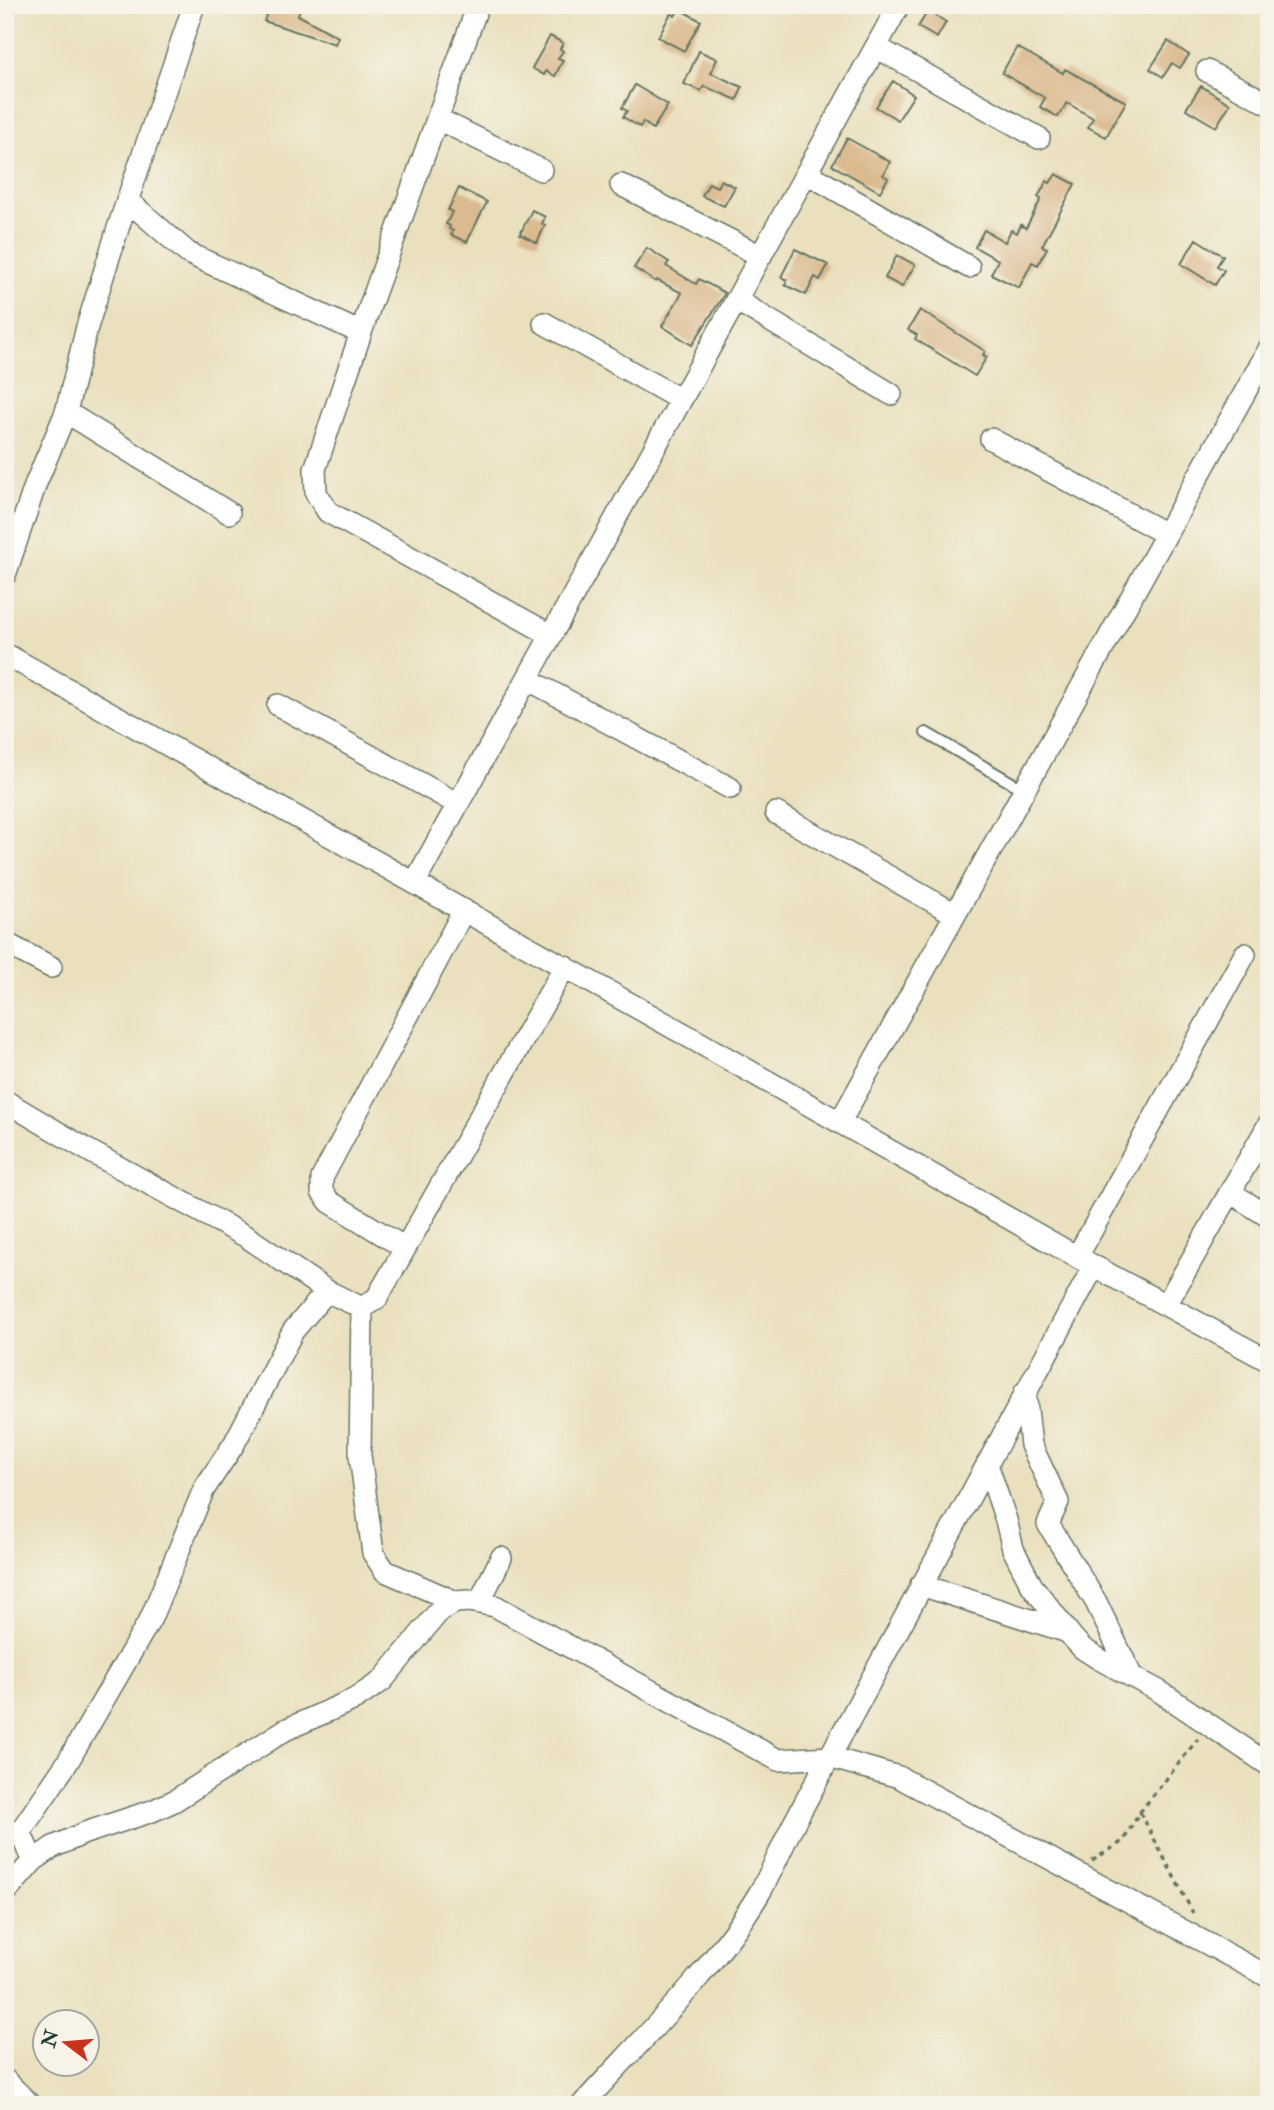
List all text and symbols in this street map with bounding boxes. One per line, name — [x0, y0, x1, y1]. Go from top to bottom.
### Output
north arrow — [32, 2008, 102, 2078]
text: N — [36, 2026, 65, 2051]

